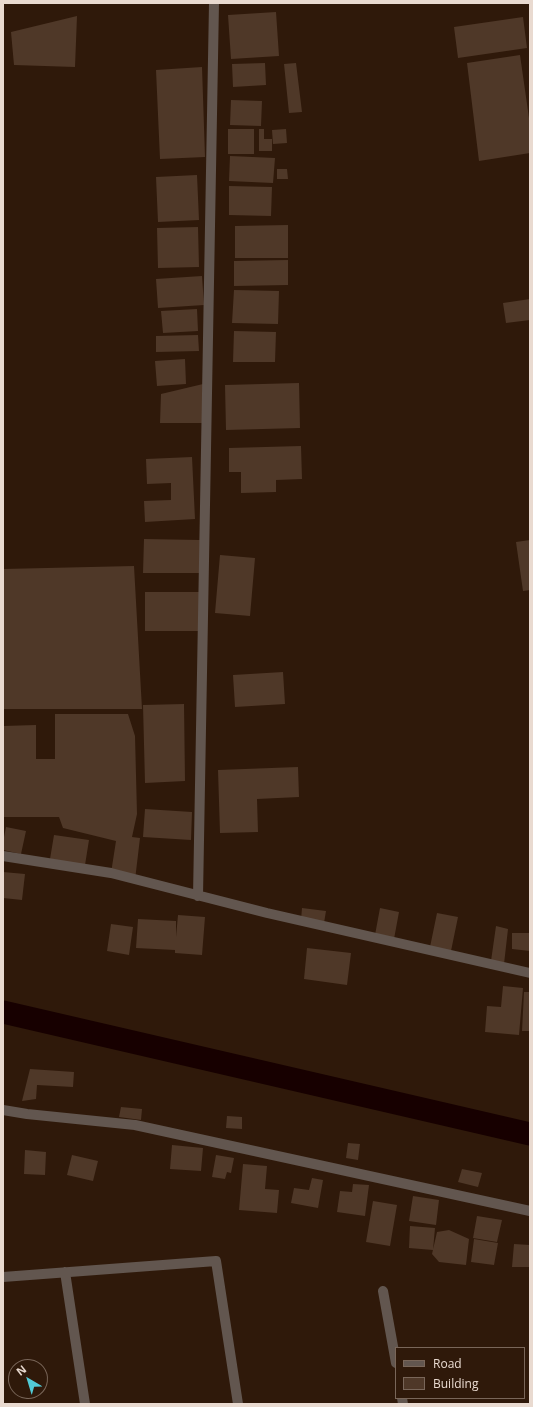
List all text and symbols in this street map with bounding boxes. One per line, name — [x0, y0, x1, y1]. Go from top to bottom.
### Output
legend — [395, 1347, 525, 1399]
text: Road — [433, 1355, 462, 1372]
north arrow — [8, 1359, 48, 1399]
text: N — [13, 1361, 29, 1379]
text: Building — [433, 1375, 478, 1392]

